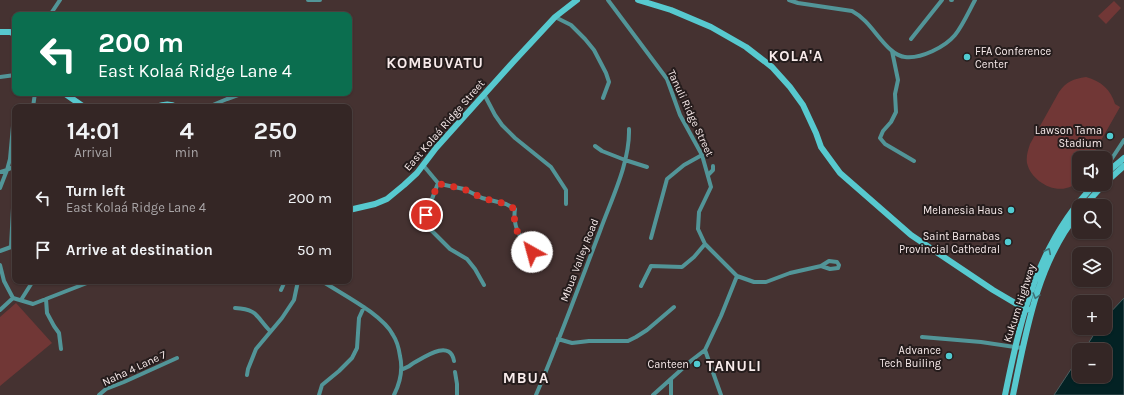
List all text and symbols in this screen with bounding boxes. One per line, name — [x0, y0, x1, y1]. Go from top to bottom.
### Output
text: 200 m — [98, 26, 184, 59]
icon: left — [32, 28, 84, 80]
place label: FFA Conference Center — [975, 45, 1052, 71]
district label: KOLA'A — [769, 47, 823, 65]
marker: FFA Conference Center — [962, 52, 972, 62]
district label: KOMBUVATU — [386, 54, 484, 72]
text: East Kolaá Ridge Lane 4 — [98, 60, 292, 82]
street label: Tanuli Ridge Street — [665, 68, 716, 159]
street label: East Kolaá Ridge Street — [401, 77, 487, 174]
text: 14:01 — [67, 117, 120, 145]
text: 4 — [180, 117, 194, 145]
text: 250 — [253, 117, 297, 145]
place label: Lawson Tama Stadium — [1035, 124, 1102, 150]
marker: Lawson Tama Stadium — [1105, 131, 1115, 141]
text: Arrival — [74, 145, 112, 160]
text: min — [175, 145, 199, 160]
text: m — [269, 145, 281, 160]
map controls — [1072, 151, 1112, 383]
button: sound — [1072, 151, 1112, 191]
text: Turn left — [66, 182, 125, 200]
icon: left — [32, 187, 54, 209]
text: 200 m — [288, 189, 332, 207]
pin — [409, 198, 443, 232]
button: search — [1072, 199, 1112, 239]
text: East Kolaá Ridge Lane 4 — [66, 200, 206, 215]
icon: arrive — [415, 204, 437, 226]
place label: Melanesia Haus — [923, 204, 1003, 217]
marker: Melanesia Haus — [1006, 205, 1016, 215]
street label: Mbua Valley Road — [558, 217, 601, 304]
place label: Saint Barnabas Provincial Cathedral — [899, 230, 1000, 256]
position arrow — [511, 231, 553, 273]
marker: Saint Barnabas Provincial Cathedral — [1003, 237, 1013, 247]
icon: arrive — [32, 239, 54, 261]
text: Arrive at destination — [66, 241, 213, 259]
text: 50 m — [297, 241, 332, 259]
one-way arrow — [1043, 247, 1051, 255]
button: layers — [1072, 247, 1112, 287]
street label: Kukum Highway — [1001, 262, 1038, 344]
one-way arrow — [1032, 293, 1041, 300]
button: + — [1072, 295, 1112, 335]
button: − — [1072, 343, 1112, 383]
place label: Advance Tech Builing — [880, 344, 942, 370]
street label: Naha 4 Lane 7 — [100, 348, 168, 389]
marker: Advance Tech Builing — [944, 351, 954, 361]
district label: TANULI — [706, 357, 762, 375]
place label: Canteen — [647, 358, 689, 371]
marker: Canteen — [692, 359, 702, 369]
district label: MBUA — [503, 369, 549, 387]

